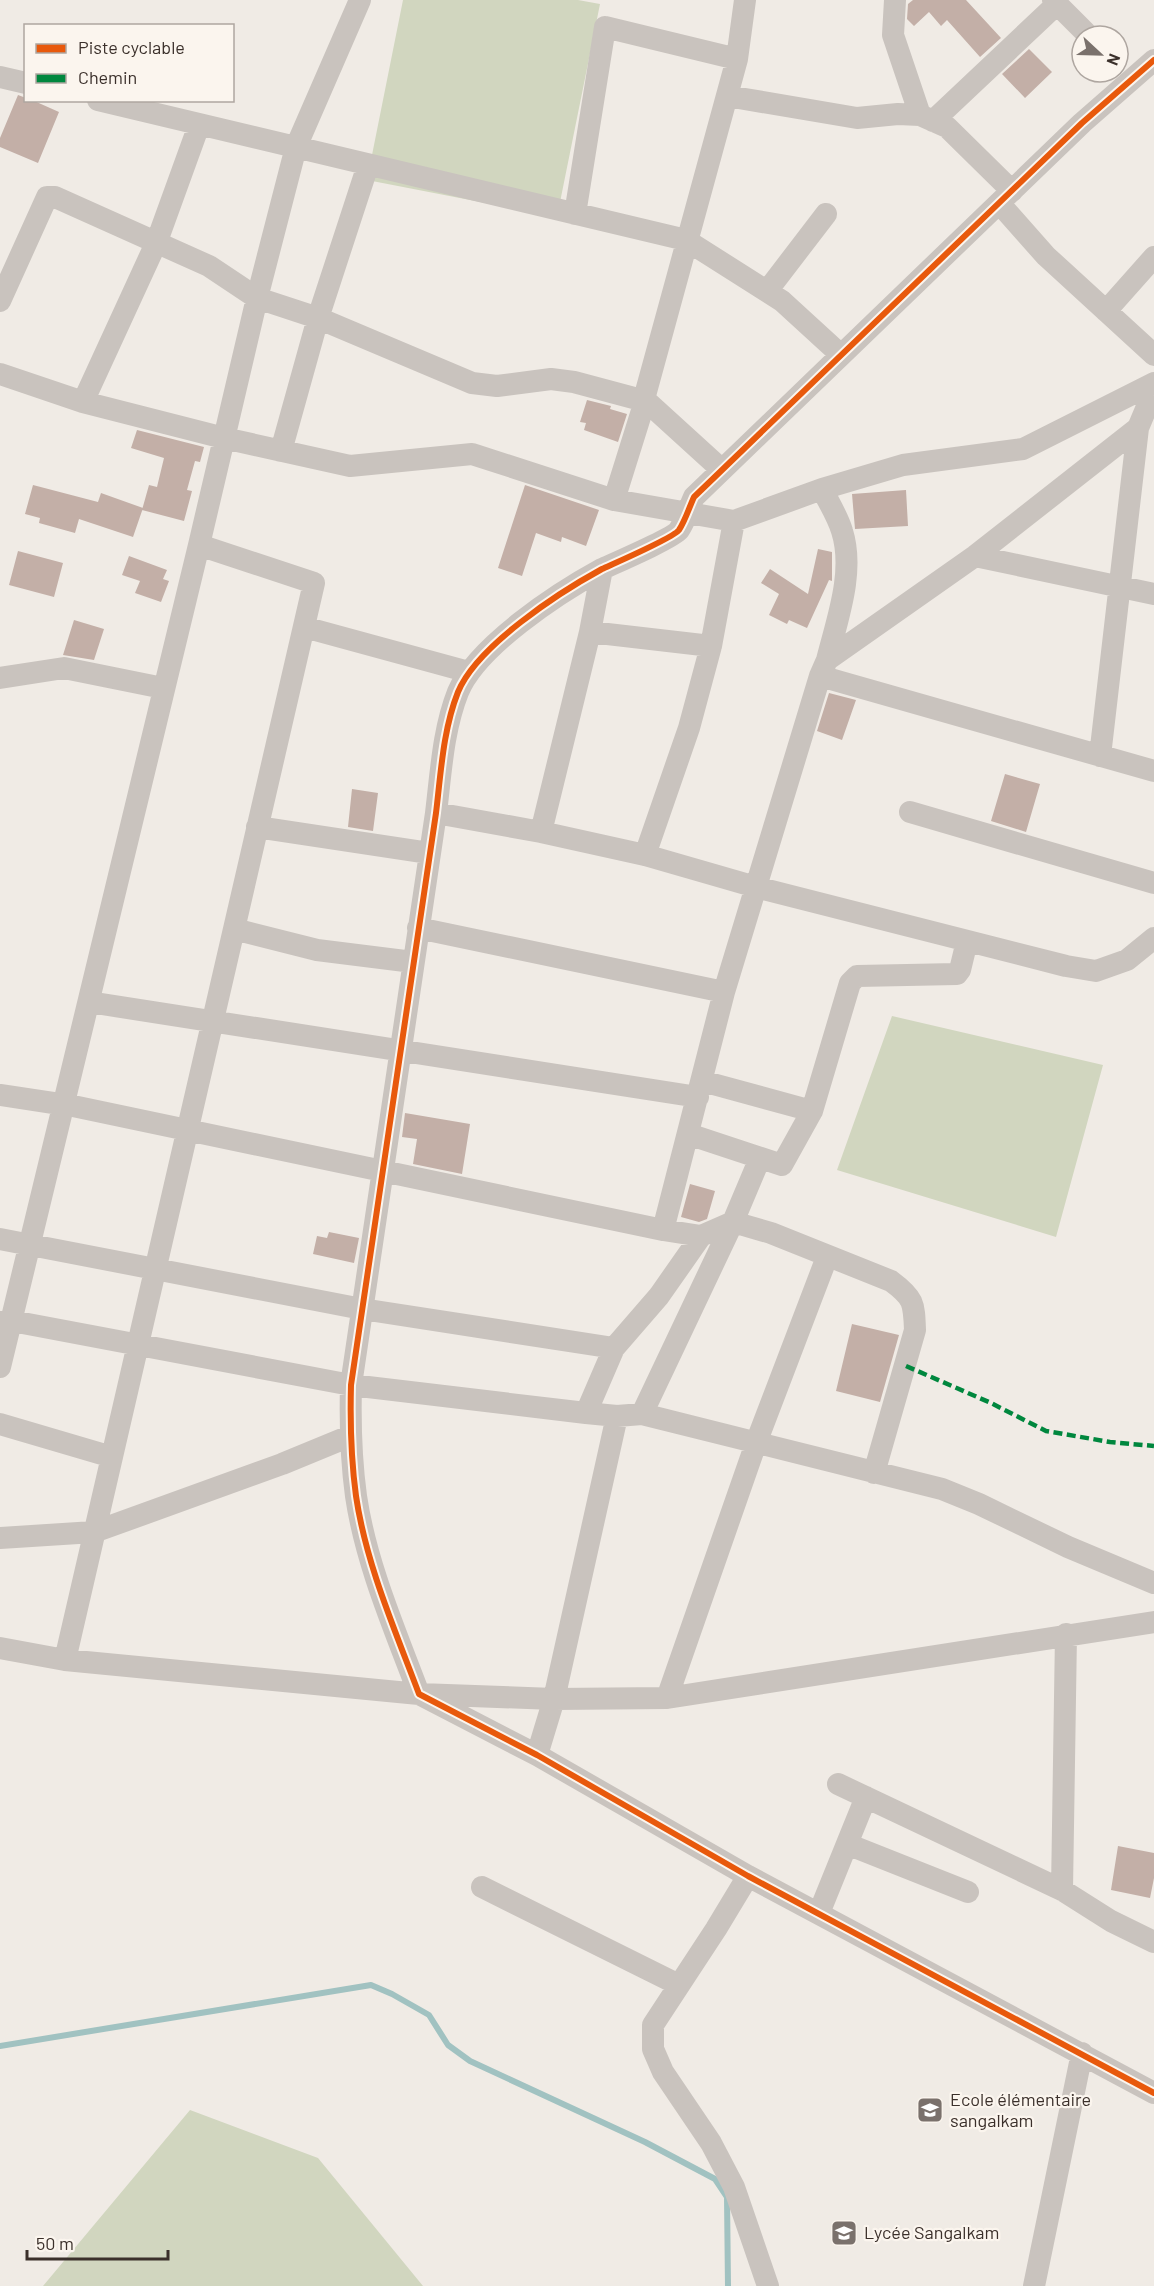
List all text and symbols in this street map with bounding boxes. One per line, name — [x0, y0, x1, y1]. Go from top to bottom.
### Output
legend — [24, 24, 234, 102]
north arrow — [1070, 24, 1130, 84]
text: Piste cyclable — [78, 36, 185, 58]
text: N — [1104, 51, 1125, 68]
text: Chemin — [78, 66, 137, 88]
place label: Ecole élémentaire sangalkam — [950, 2088, 1091, 2131]
school or university icon: Ecole élémentaire sangalkam — [915, 2095, 945, 2125]
school or university icon: Lycée Sangalkam — [829, 2218, 859, 2248]
place label: Lycée Sangalkam — [864, 2221, 999, 2243]
scale bar — [27, 2223, 168, 2261]
text: 50 m — [36, 2232, 74, 2254]

